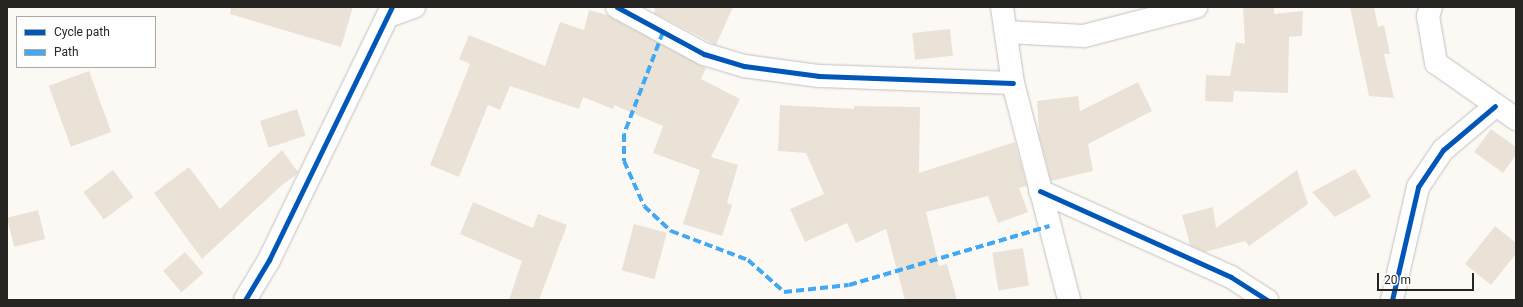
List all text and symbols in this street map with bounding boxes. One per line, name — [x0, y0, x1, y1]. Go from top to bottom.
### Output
legend — [16, 16, 156, 68]
text: Cycle path — [54, 25, 110, 39]
text: Path — [54, 45, 79, 59]
scale bar — [1379, 265, 1476, 291]
text: 20 m — [1384, 273, 1411, 287]

